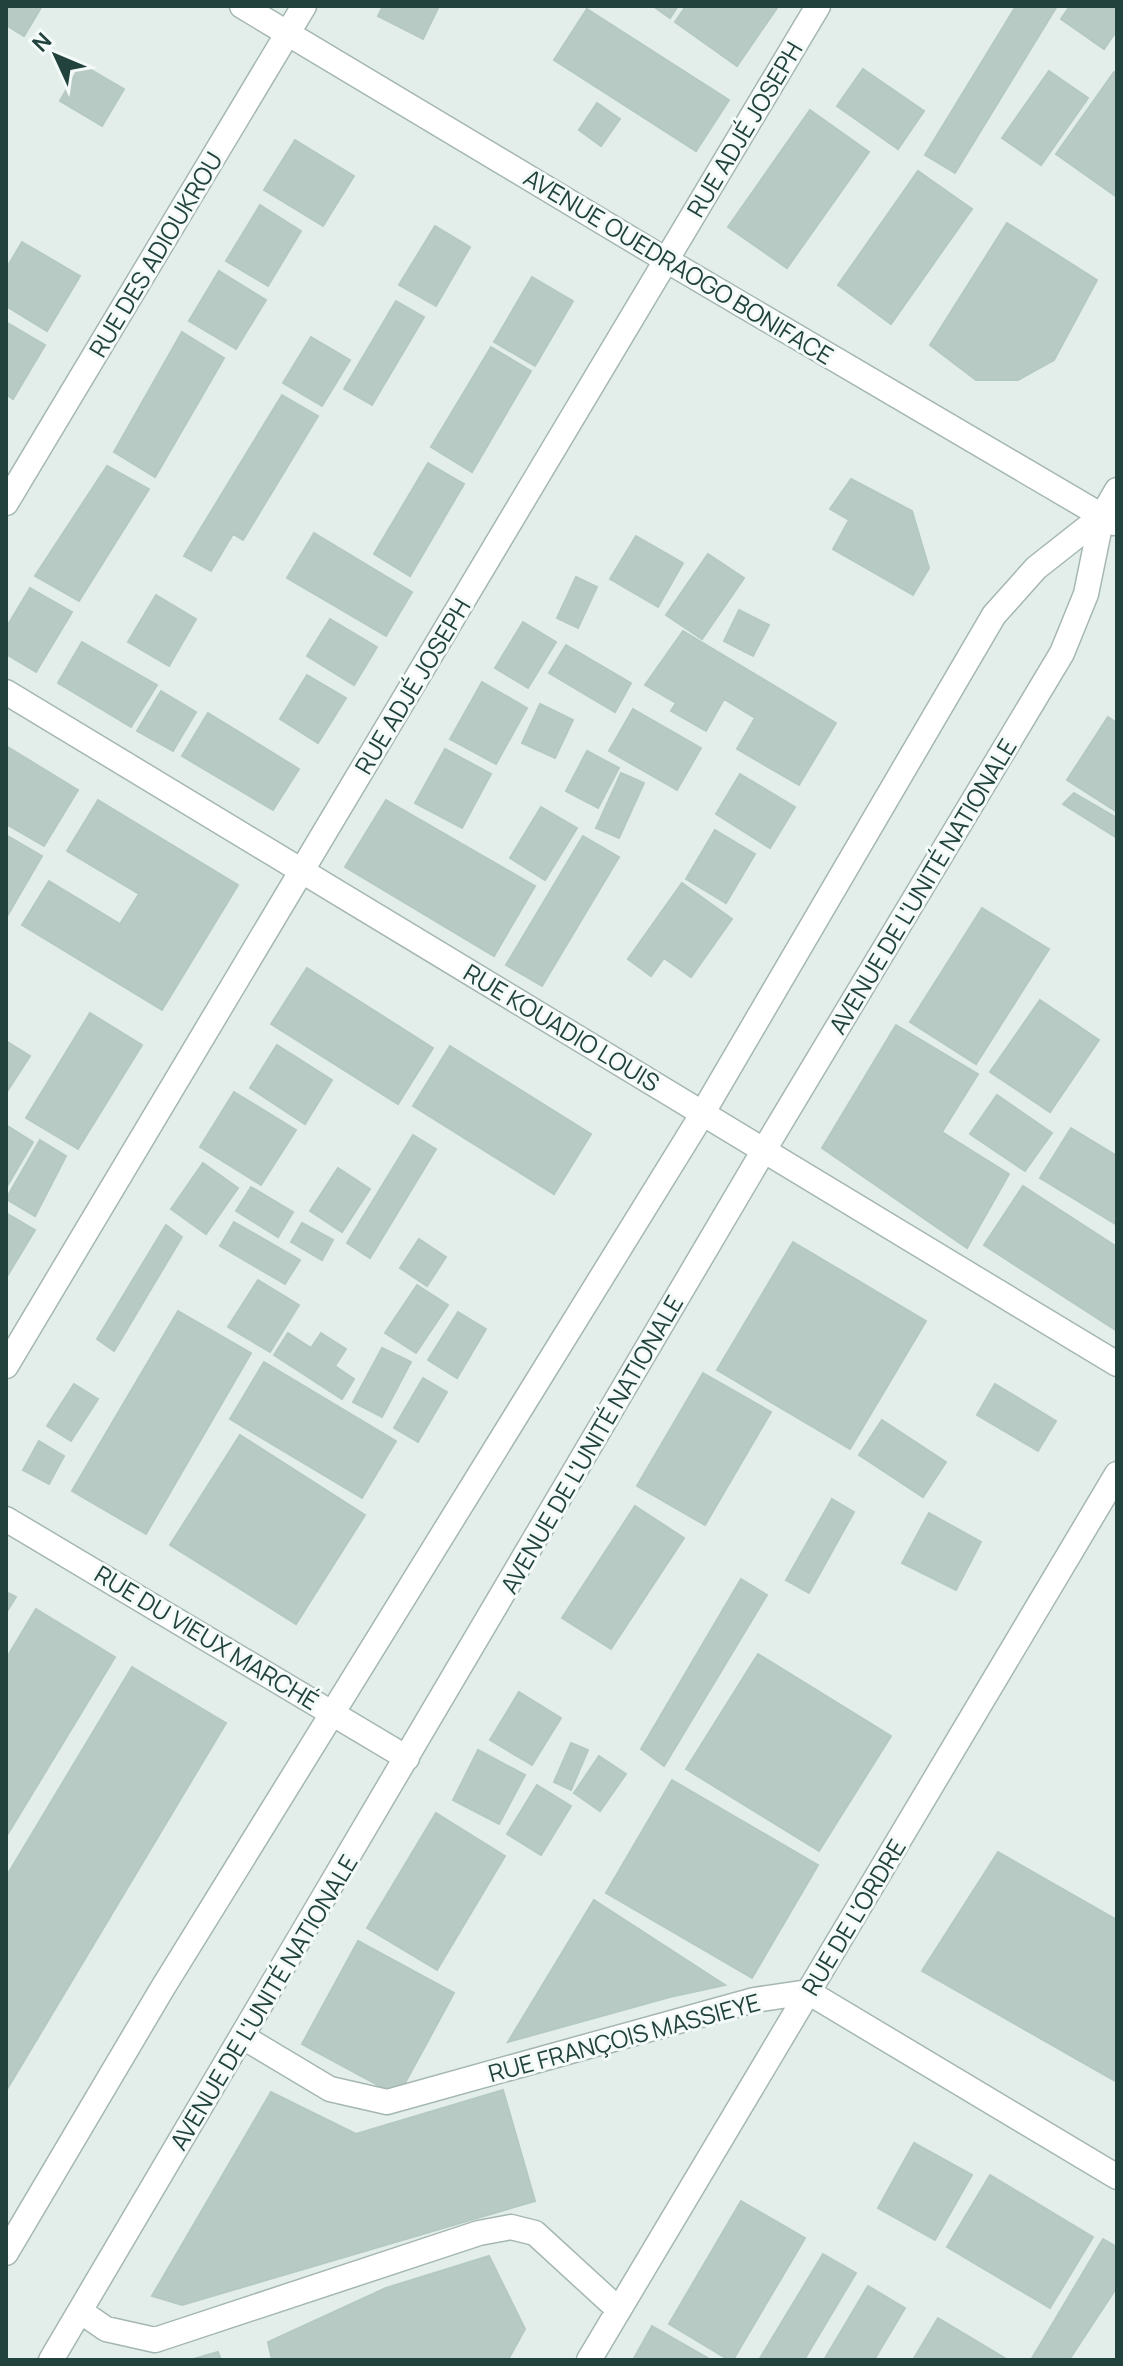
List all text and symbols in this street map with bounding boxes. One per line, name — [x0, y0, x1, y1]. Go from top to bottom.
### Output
north arrow — [16, 16, 96, 96]
text: N — [25, 26, 58, 58]
street label: RUE ADJÉ JOSEPH — [679, 35, 809, 223]
street label: RUE DES ADIOUKROU — [81, 145, 229, 363]
street label: AVENUE OUEDRAOGO BONIFACE — [518, 160, 840, 372]
street label: RUE ADJÉ JOSEPH — [347, 592, 477, 780]
street label: AVENUE DE L'UNITÉ NATIONALE — [820, 732, 1024, 1040]
street label: RUE KOUADIO LOUIS — [458, 955, 666, 1099]
street label: AVENUE DE L'UNITÉ NATIONALE — [492, 1289, 690, 1599]
street label: RUE DU VIEUX MARCHÉ — [89, 1557, 325, 1717]
street label: RUE DE L'ORDRE — [793, 1833, 913, 2001]
street label: AVENUE DE L'UNITÉ NATIONALE — [161, 1848, 365, 2156]
street label: RUE FRANÇOIS MASSIEYE — [484, 1985, 764, 2089]

